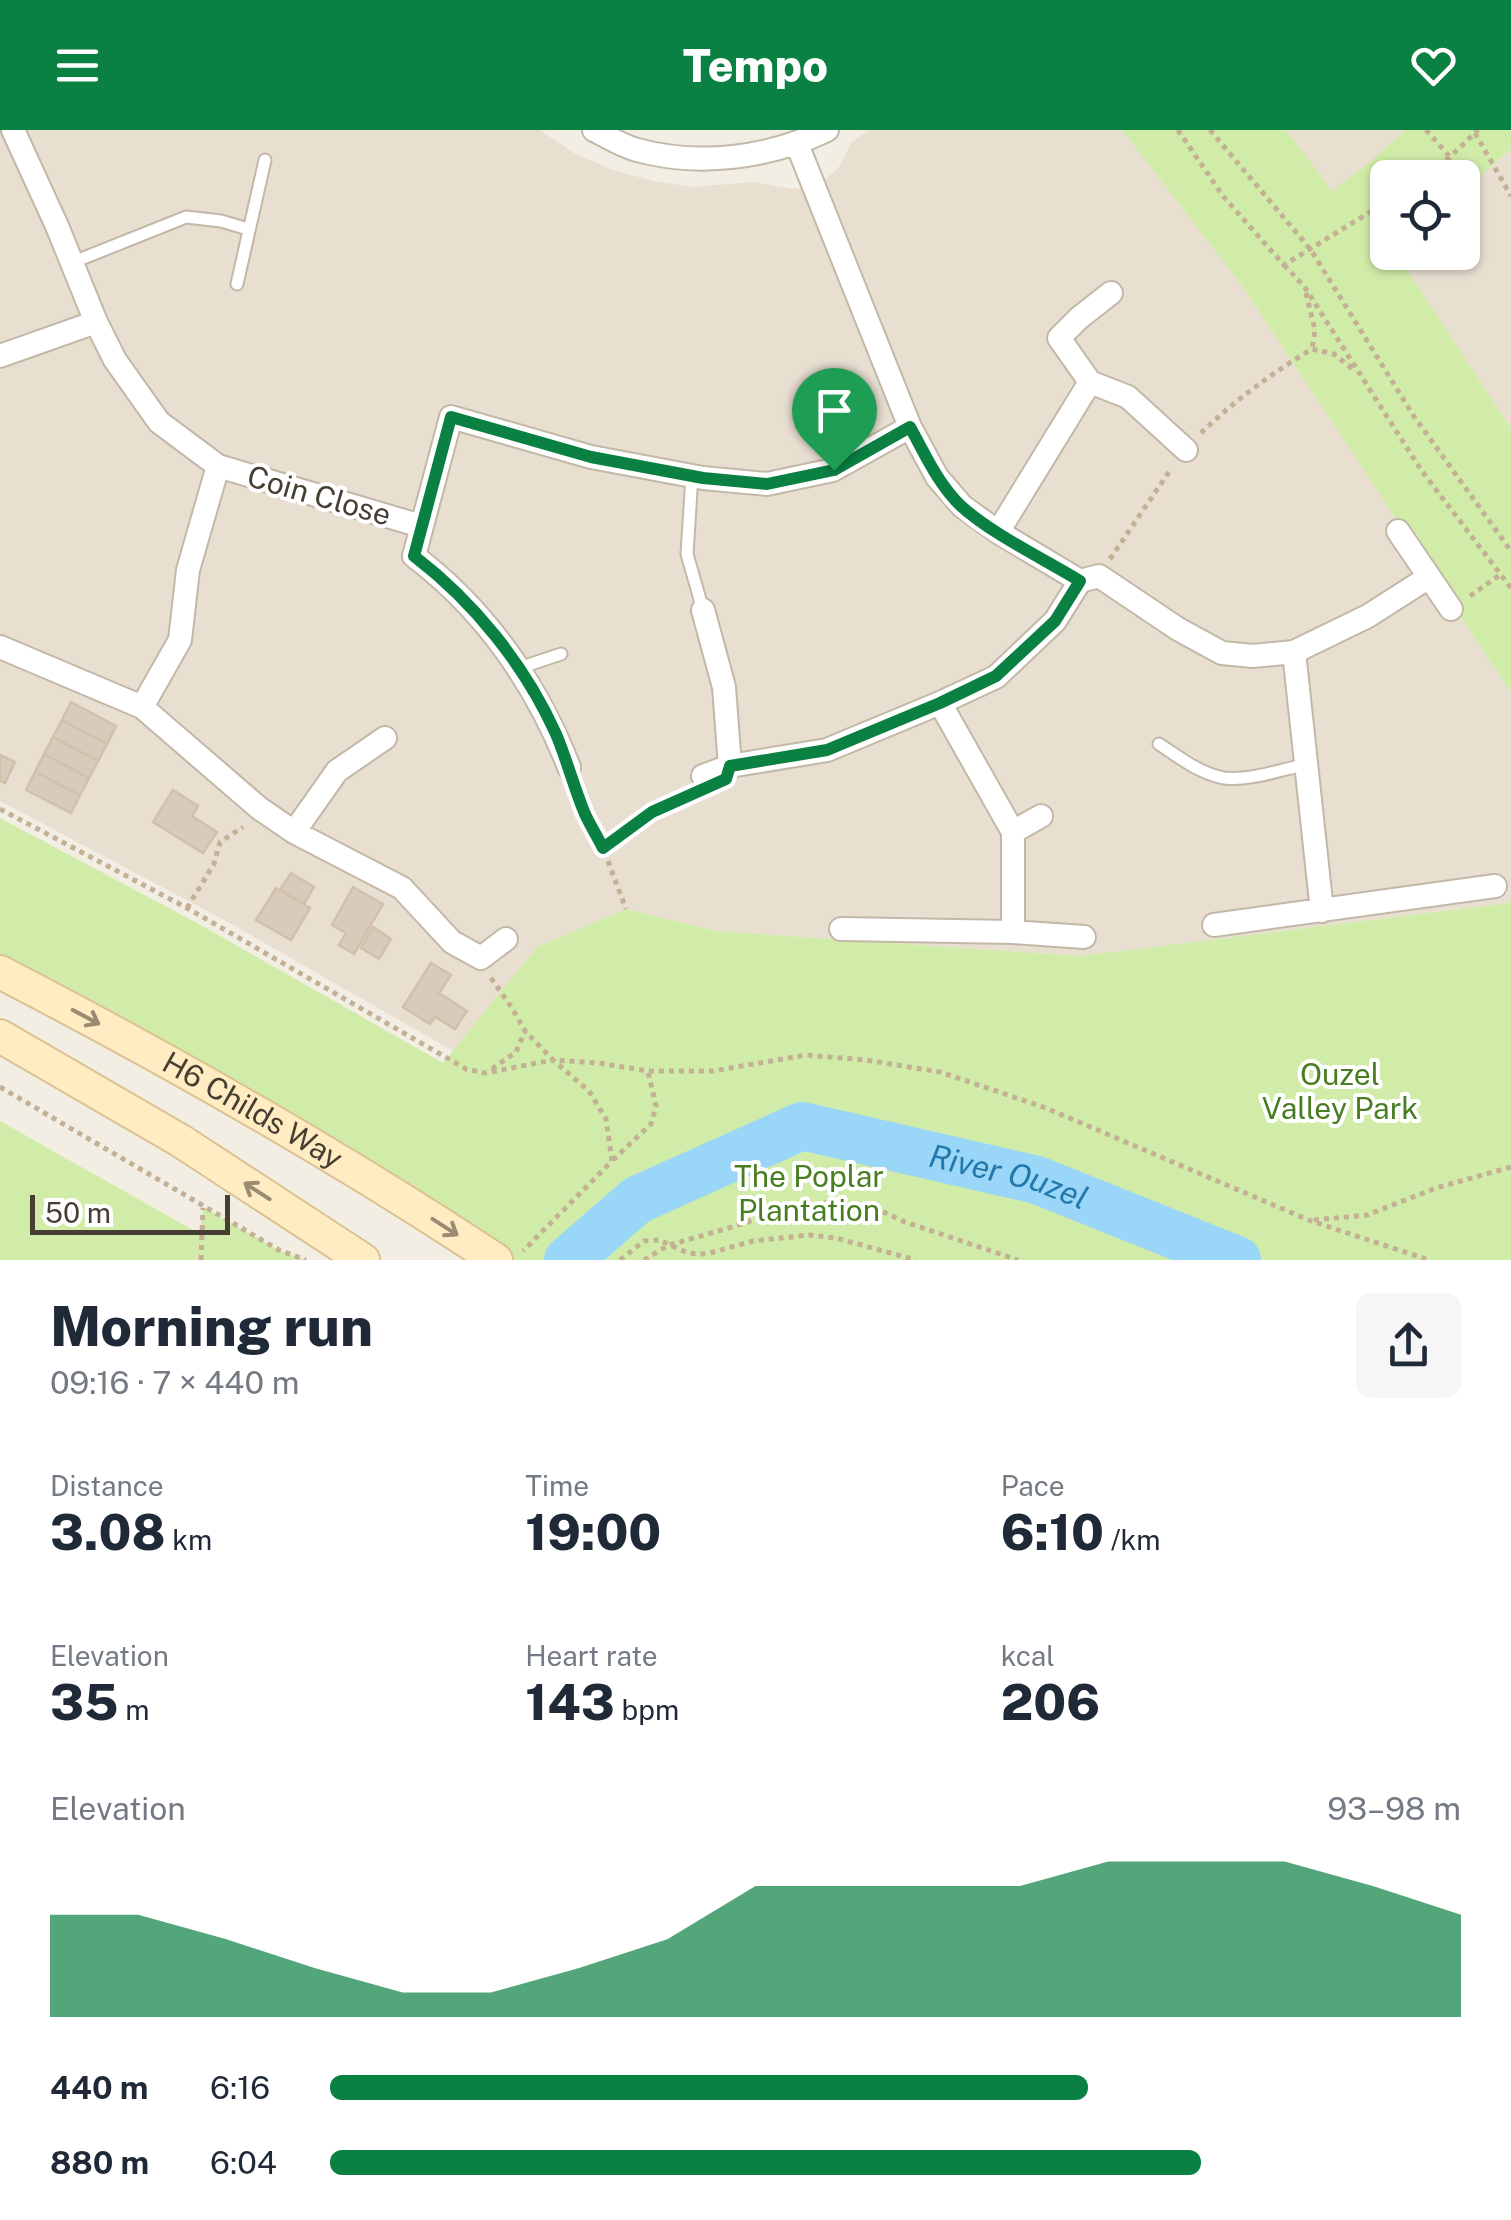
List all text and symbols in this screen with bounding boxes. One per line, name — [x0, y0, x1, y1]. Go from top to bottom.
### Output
icon: menu — [50, 38, 105, 93]
icon: heart — [1406, 38, 1461, 93]
text: Tempo — [683, 39, 828, 92]
map controls — [1370, 160, 1480, 270]
button: locate — [1370, 160, 1480, 270]
pin — [792, 368, 877, 471]
icon: arrive — [807, 383, 862, 438]
street label: Coin Close — [243, 457, 395, 533]
one-way arrow — [71, 1008, 101, 1027]
street label: H6 Childs Way — [157, 1044, 350, 1176]
park label: Ouzel Valley Park — [1262, 1056, 1418, 1126]
water label: River Ouzel — [926, 1137, 1093, 1216]
park label: The Poplar Plantation — [734, 1158, 884, 1228]
one-way arrow — [243, 1180, 271, 1201]
scale bar — [30, 1190, 230, 1234]
text: 50 m — [45, 1196, 111, 1229]
one-way arrow — [431, 1216, 459, 1237]
button: share — [1356, 1293, 1461, 1398]
text: Morning run — [50, 1294, 373, 1358]
text: 09:16 · 7 × 440 m — [50, 1364, 300, 1401]
text: Distance — [50, 1469, 164, 1502]
text: Time — [525, 1469, 589, 1502]
text: Pace — [1001, 1469, 1065, 1502]
text: 3.08 — [50, 1502, 166, 1561]
text: 19:00 — [525, 1502, 661, 1561]
text: 6:10 — [1001, 1502, 1104, 1561]
text: km — [166, 1523, 212, 1556]
text: /km — [1104, 1523, 1160, 1556]
text: Elevation — [50, 1639, 169, 1672]
text: Heart rate — [525, 1639, 658, 1672]
text: kcal — [1001, 1639, 1055, 1672]
text: 35 — [50, 1672, 119, 1731]
text: 143 — [525, 1672, 615, 1731]
text: 206 — [1001, 1672, 1100, 1731]
text: m — [119, 1693, 150, 1726]
text: bpm — [615, 1693, 679, 1726]
text: Elevation — [50, 1790, 186, 1827]
text: 93–98 m — [1327, 1790, 1461, 1827]
text: 440 m — [50, 2069, 148, 2106]
text: 6:16 — [210, 2069, 270, 2106]
text: 880 m — [50, 2144, 149, 2181]
text: 6:04 — [210, 2144, 277, 2181]

